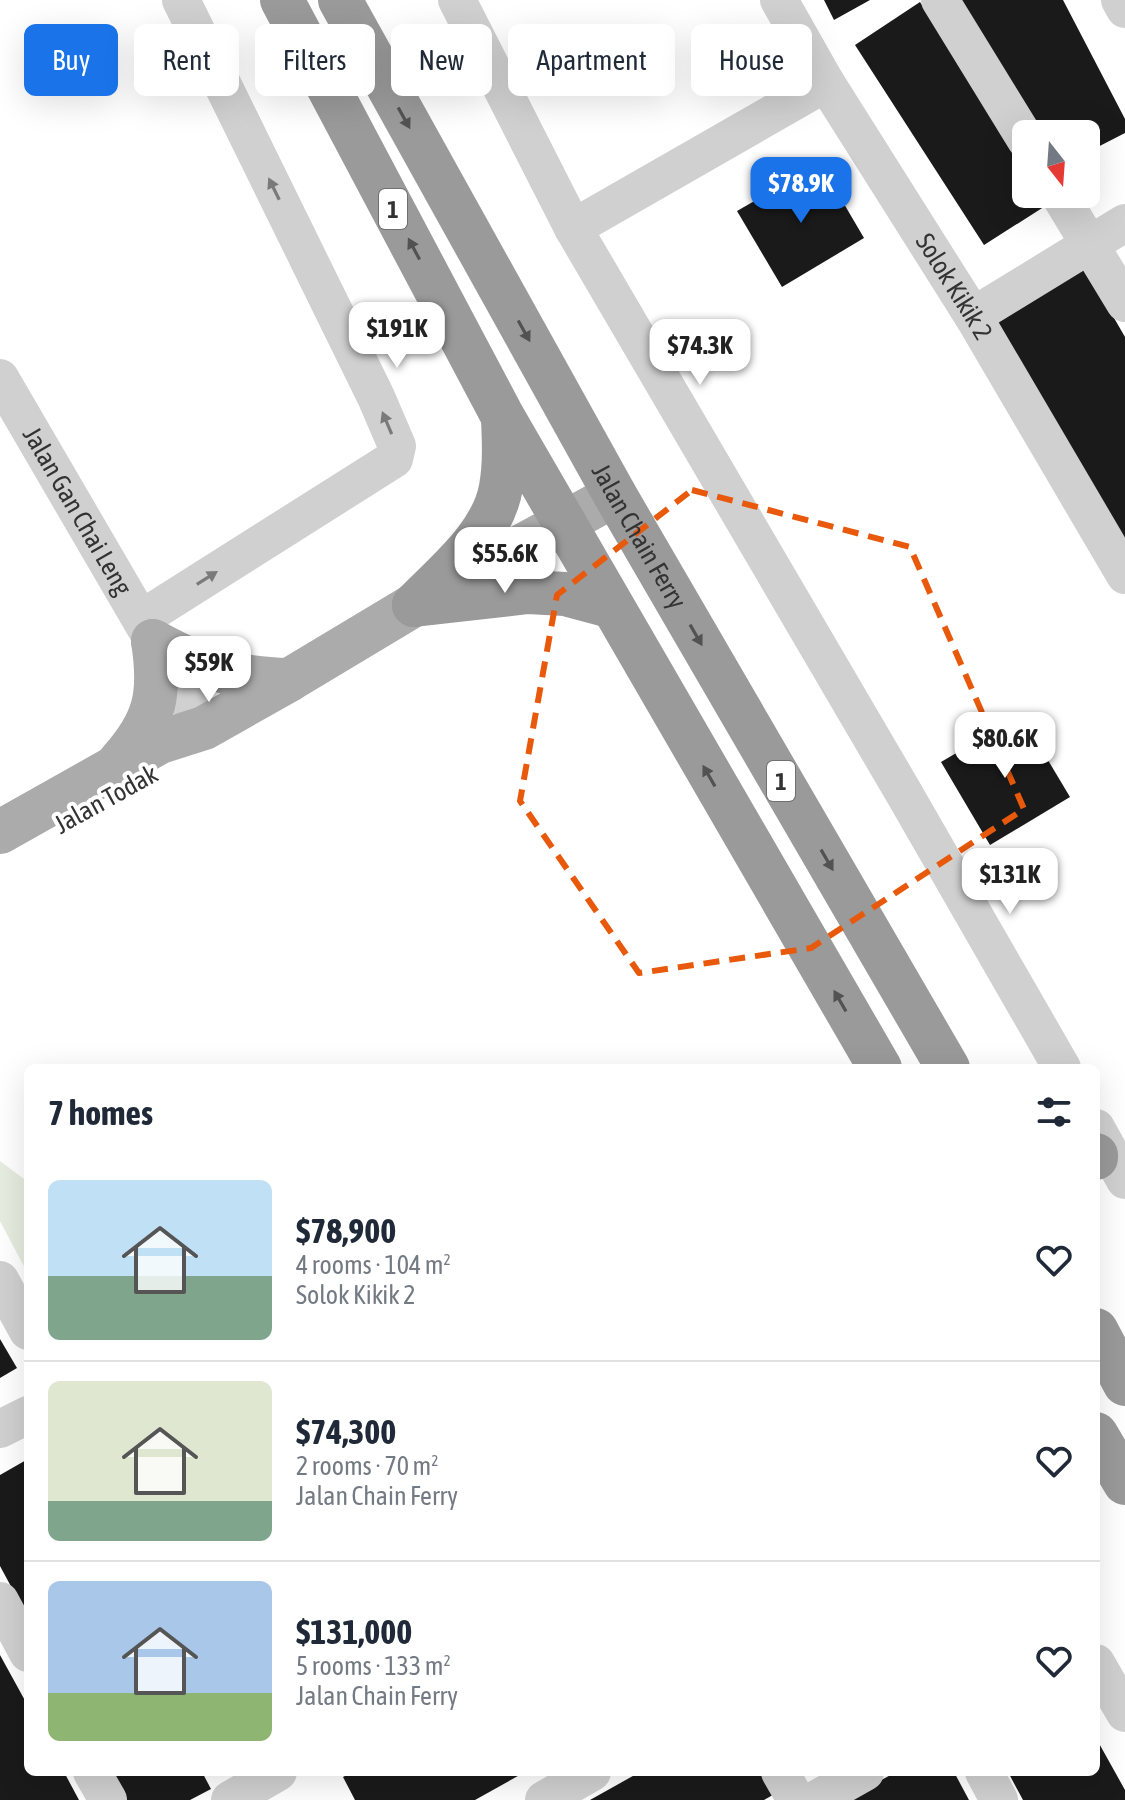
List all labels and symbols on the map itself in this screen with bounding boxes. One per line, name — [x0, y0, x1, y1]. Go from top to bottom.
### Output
one-way arrow — [397, 106, 411, 129]
north arrow — [1012, 120, 1100, 208]
pin: $78.9K — [736, 157, 866, 225]
one-way arrow — [267, 177, 281, 200]
road number: 1 — [379, 189, 407, 229]
street label: Solok Kikik 2 — [910, 228, 999, 345]
one-way arrow — [408, 238, 421, 261]
pin: $191K — [341, 302, 453, 370]
pin: $74.3K — [635, 319, 765, 387]
one-way arrow — [517, 320, 531, 342]
one-way arrow — [380, 411, 393, 435]
street label: Jalan Gan Chai Leng — [17, 422, 139, 601]
street label: Jalan Chain Ferry — [586, 459, 693, 614]
pin: $55.6K — [440, 527, 570, 595]
one-way arrow — [196, 570, 217, 585]
one-way arrow — [689, 624, 703, 646]
pin: $59K — [162, 636, 256, 704]
pin: $80.6K — [940, 712, 1070, 780]
street label: Jalan Todak — [49, 758, 163, 840]
road number: 1 — [767, 761, 795, 801]
one-way arrow — [702, 765, 716, 787]
one-way arrow — [820, 848, 834, 871]
pin: $131K — [954, 848, 1066, 916]
one-way arrow — [833, 990, 847, 1012]

